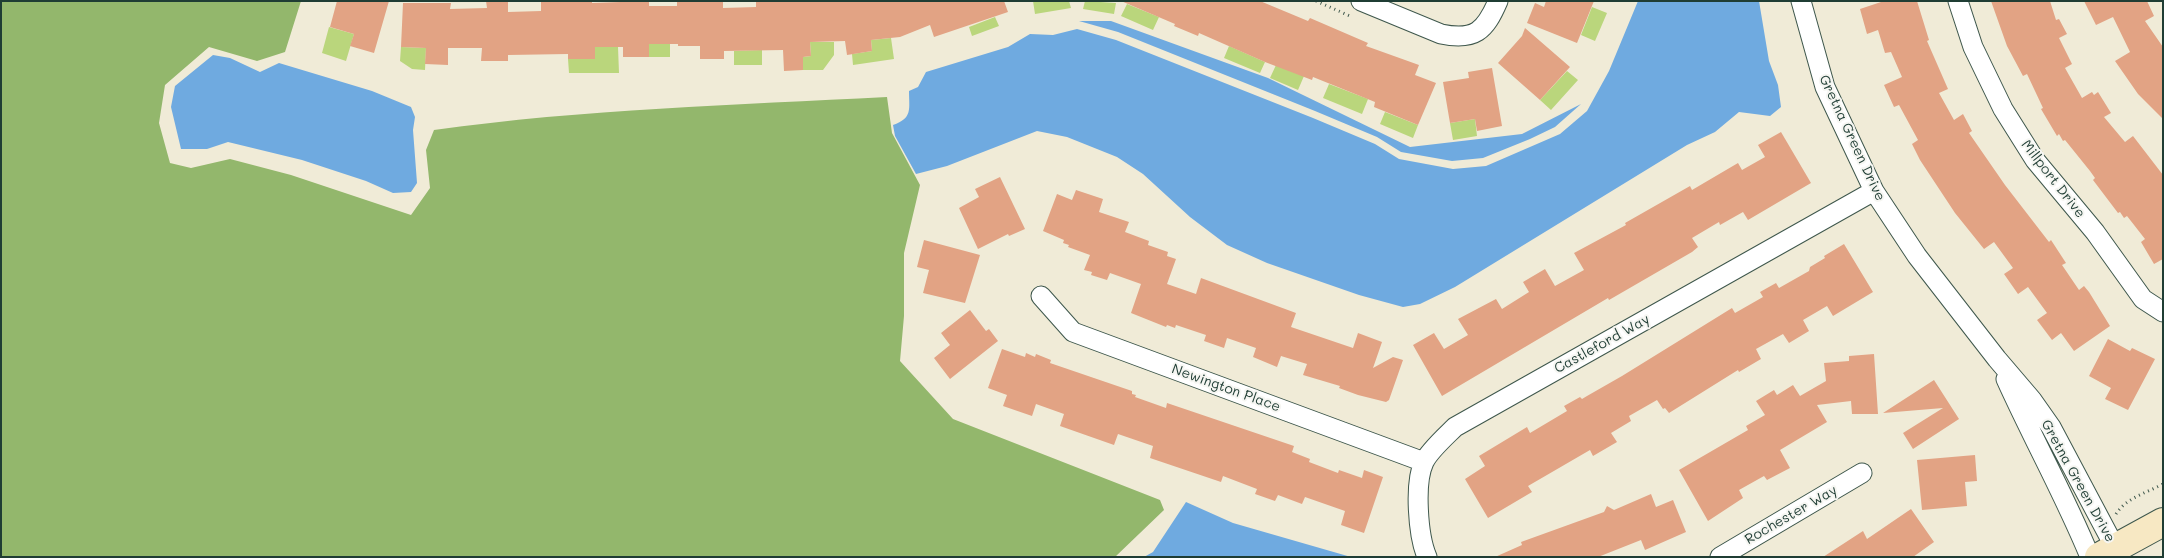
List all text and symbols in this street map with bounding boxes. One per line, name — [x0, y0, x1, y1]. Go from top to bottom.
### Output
street label: Gretna Green Drive — [1815, 72, 1889, 204]
street label: Millport Drive — [2017, 137, 2089, 221]
street label: Castleford Way — [1551, 311, 1653, 377]
street label: Newington Place — [1169, 361, 1283, 415]
street label: Gretna Green Drive — [2037, 417, 2119, 545]
street label: Rochester Way — [1742, 482, 1840, 548]

